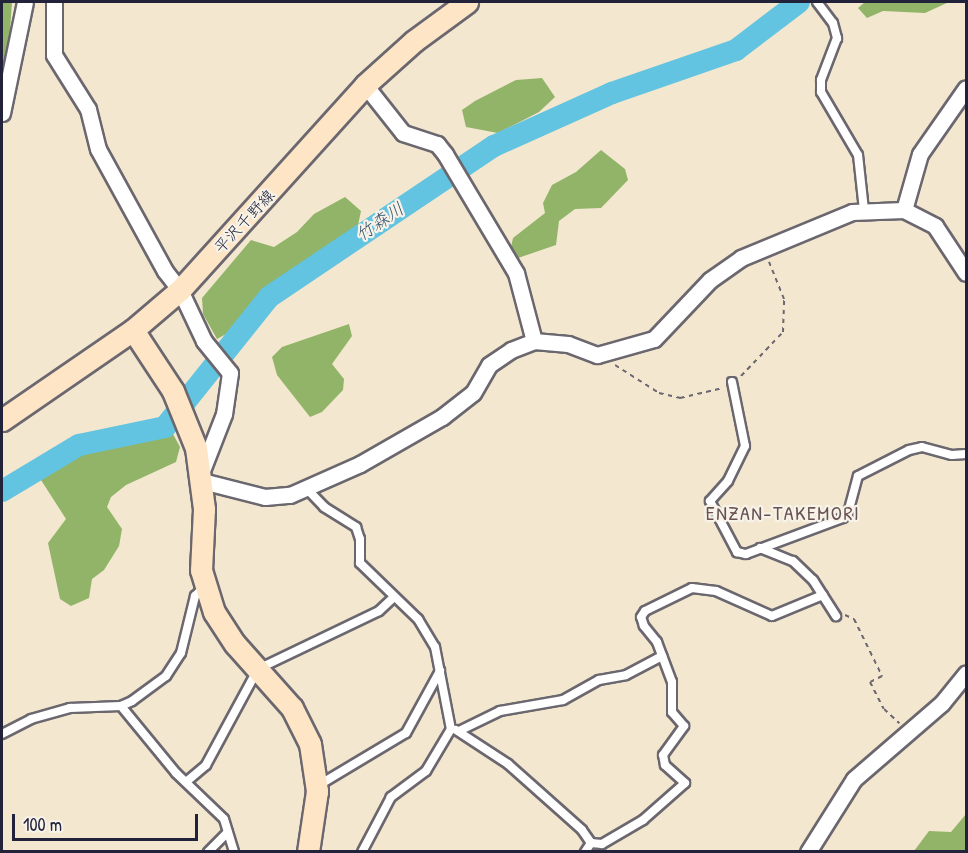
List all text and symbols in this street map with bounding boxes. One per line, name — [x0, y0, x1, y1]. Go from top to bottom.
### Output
street label: 平沢千野線 — [210, 185, 278, 257]
water label: 竹森川 — [352, 198, 408, 246]
district label: ENZAN-TAKEMORI — [706, 500, 860, 524]
scale bar — [15, 802, 201, 840]
text: 100 m — [23, 812, 62, 837]

